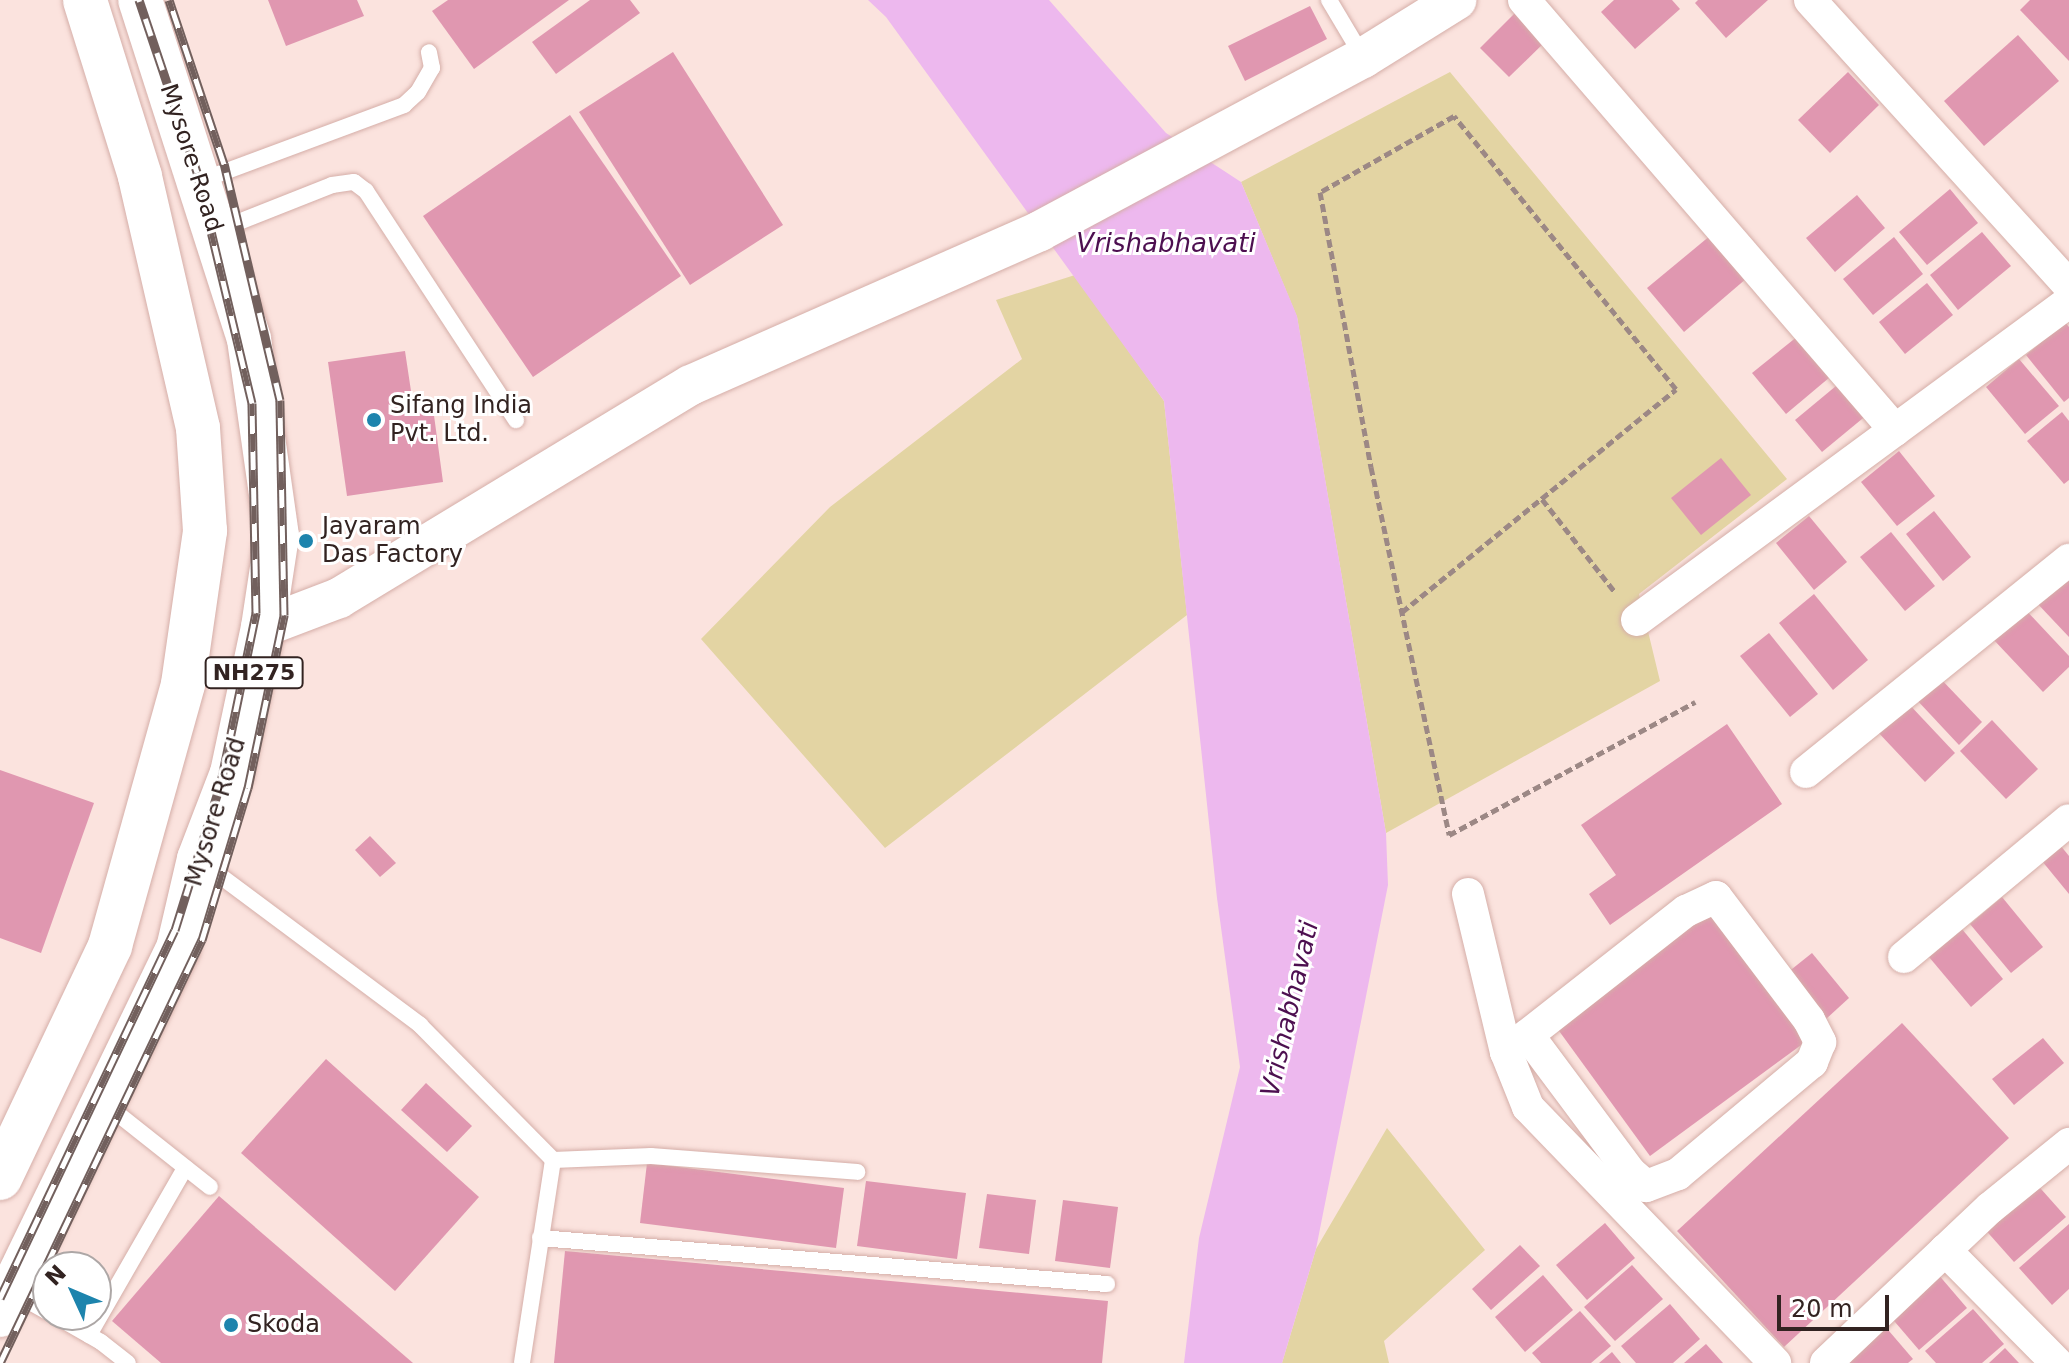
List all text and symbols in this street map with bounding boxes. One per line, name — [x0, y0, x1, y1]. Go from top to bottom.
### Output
street label: Mysore Road — [154, 80, 228, 236]
water label: Vrishabhavati — [1076, 228, 1256, 260]
place label: Sifang India Pvt. Ltd. — [390, 392, 532, 448]
marker: Sifang India Pvt. Ltd. — [365, 411, 383, 429]
place label: Jayaram Das Factory — [322, 513, 463, 569]
marker: Jayaram Das Factory — [297, 532, 315, 550]
road number: NH275 — [204, 655, 304, 691]
street label: Mysore Road — [180, 734, 252, 890]
water label: Vrishabhavati — [1255, 918, 1325, 1100]
north arrow — [32, 1251, 112, 1331]
text: N — [40, 1260, 71, 1291]
scale bar — [1781, 1279, 1893, 1329]
text: 20 m — [1791, 1295, 1853, 1323]
place label: Skoda — [247, 1311, 320, 1339]
marker: Skoda — [222, 1316, 240, 1334]

